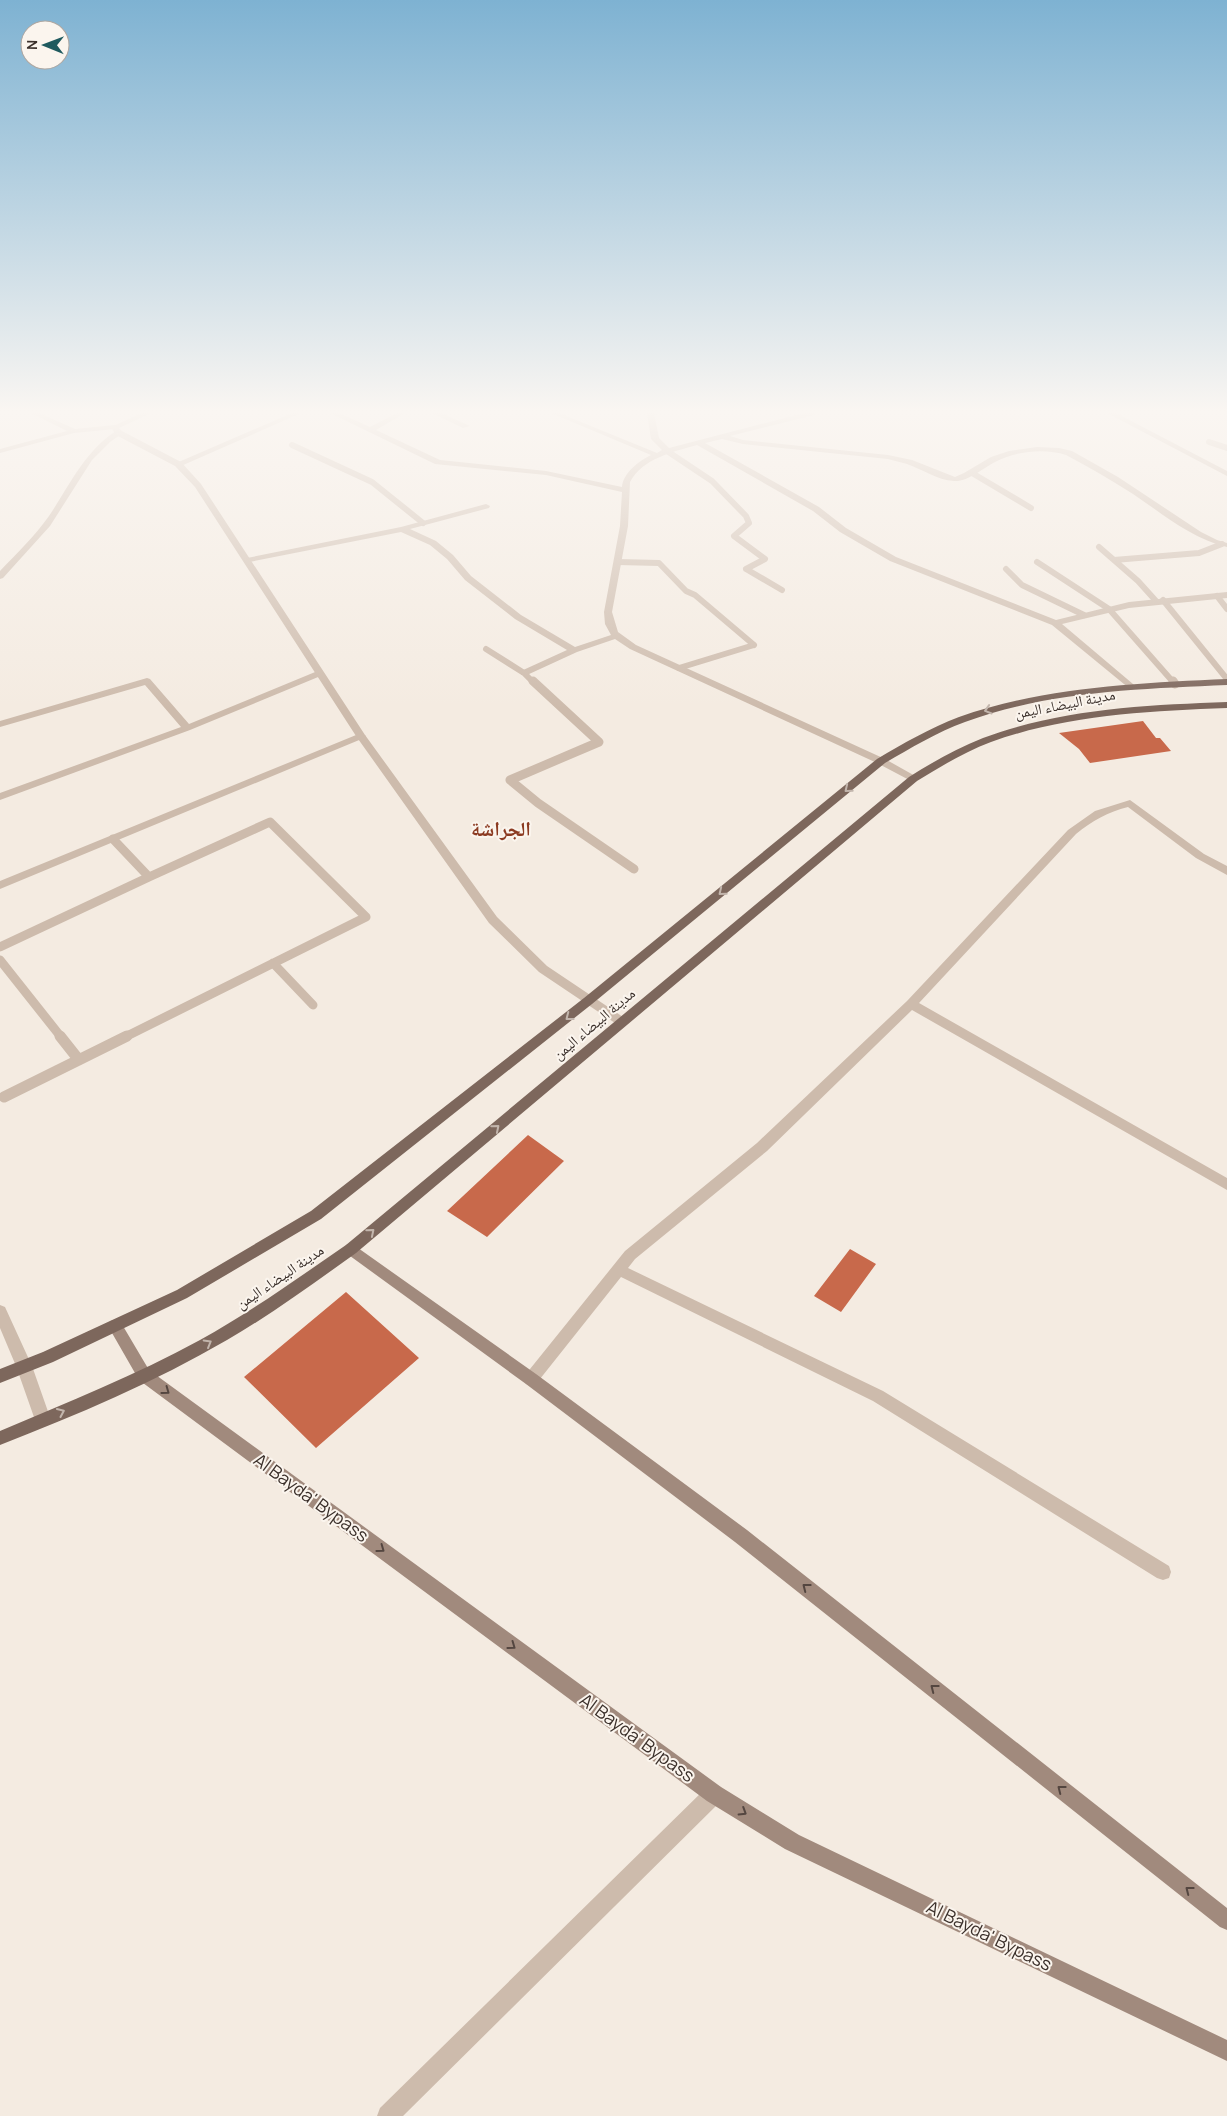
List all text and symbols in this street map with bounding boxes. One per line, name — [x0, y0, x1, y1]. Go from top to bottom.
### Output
north arrow — [20, 20, 70, 70]
text: N — [22, 40, 41, 50]
street label: مدينة البيضاء اليمن — [1013, 683, 1117, 724]
one-way arrow — [985, 705, 993, 715]
one-way arrow — [844, 783, 853, 792]
district label: الجراشة — [471, 815, 531, 842]
one-way arrow — [719, 886, 728, 894]
street label: مدينة البيضاء اليمن — [548, 983, 640, 1064]
one-way arrow — [566, 1011, 575, 1019]
one-way arrow — [490, 1124, 499, 1133]
one-way arrow — [366, 1229, 375, 1238]
street label: مدينة البيضاء اليمن — [232, 1239, 328, 1314]
one-way arrow — [203, 1339, 212, 1349]
one-way arrow — [160, 1385, 169, 1393]
one-way arrow — [56, 1407, 65, 1418]
street label: Al Bayda' Bypass — [249, 1447, 374, 1547]
one-way arrow — [375, 1543, 385, 1552]
one-way arrow — [803, 1585, 812, 1593]
one-way arrow — [506, 1640, 515, 1648]
one-way arrow — [931, 1686, 940, 1694]
street label: Al Bayda' Bypass — [575, 1687, 700, 1787]
one-way arrow — [1058, 1786, 1067, 1794]
one-way arrow — [738, 1806, 747, 1816]
one-way arrow — [1186, 1887, 1195, 1895]
street label: Al Bayda' Bypass — [923, 1894, 1056, 1976]

